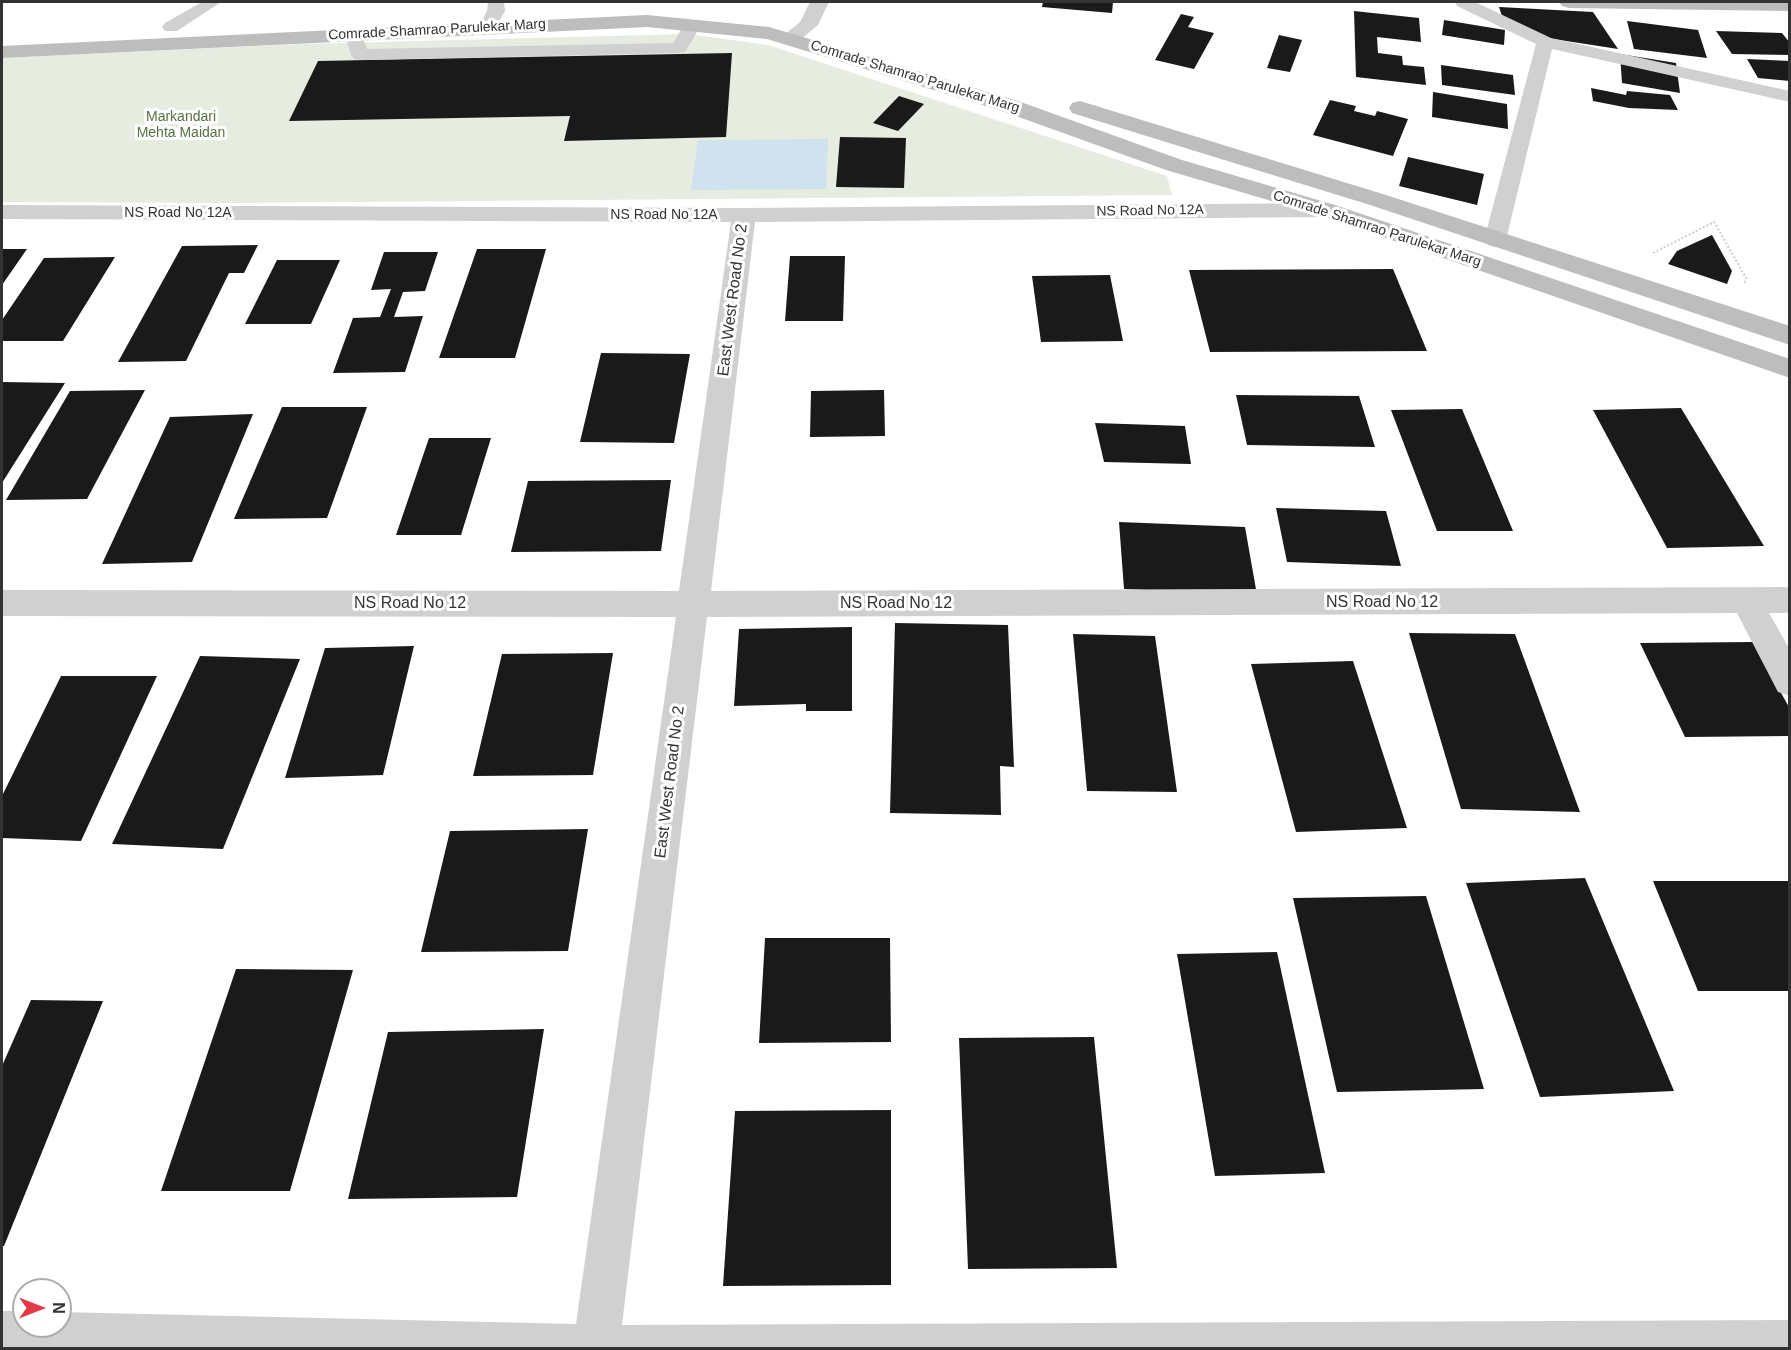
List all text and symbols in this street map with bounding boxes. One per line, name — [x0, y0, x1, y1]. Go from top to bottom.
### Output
street label: Comrade Shamrao Parulekar Marg — [328, 16, 546, 44]
street label: Comrade Shamrao Parulekar Marg — [808, 37, 1022, 117]
park label: Markandari Mehta Maidan — [137, 109, 225, 142]
street label: Comrade Shamrao Parulekar Marg — [1271, 187, 1483, 271]
street label: NS Road No 12A — [1096, 202, 1204, 220]
street label: NS Road No 12A — [124, 205, 232, 221]
street label: NS Road No 12A — [610, 207, 718, 223]
street label: East West Road No 2 — [714, 223, 752, 377]
street label: NS Road No 12 — [1326, 593, 1438, 613]
street label: NS Road No 12 — [354, 594, 466, 614]
street label: NS Road No 12 — [840, 594, 952, 614]
street label: East West Road No 2 — [651, 705, 689, 859]
north arrow — [12, 1278, 72, 1338]
text: N — [50, 1302, 67, 1314]

